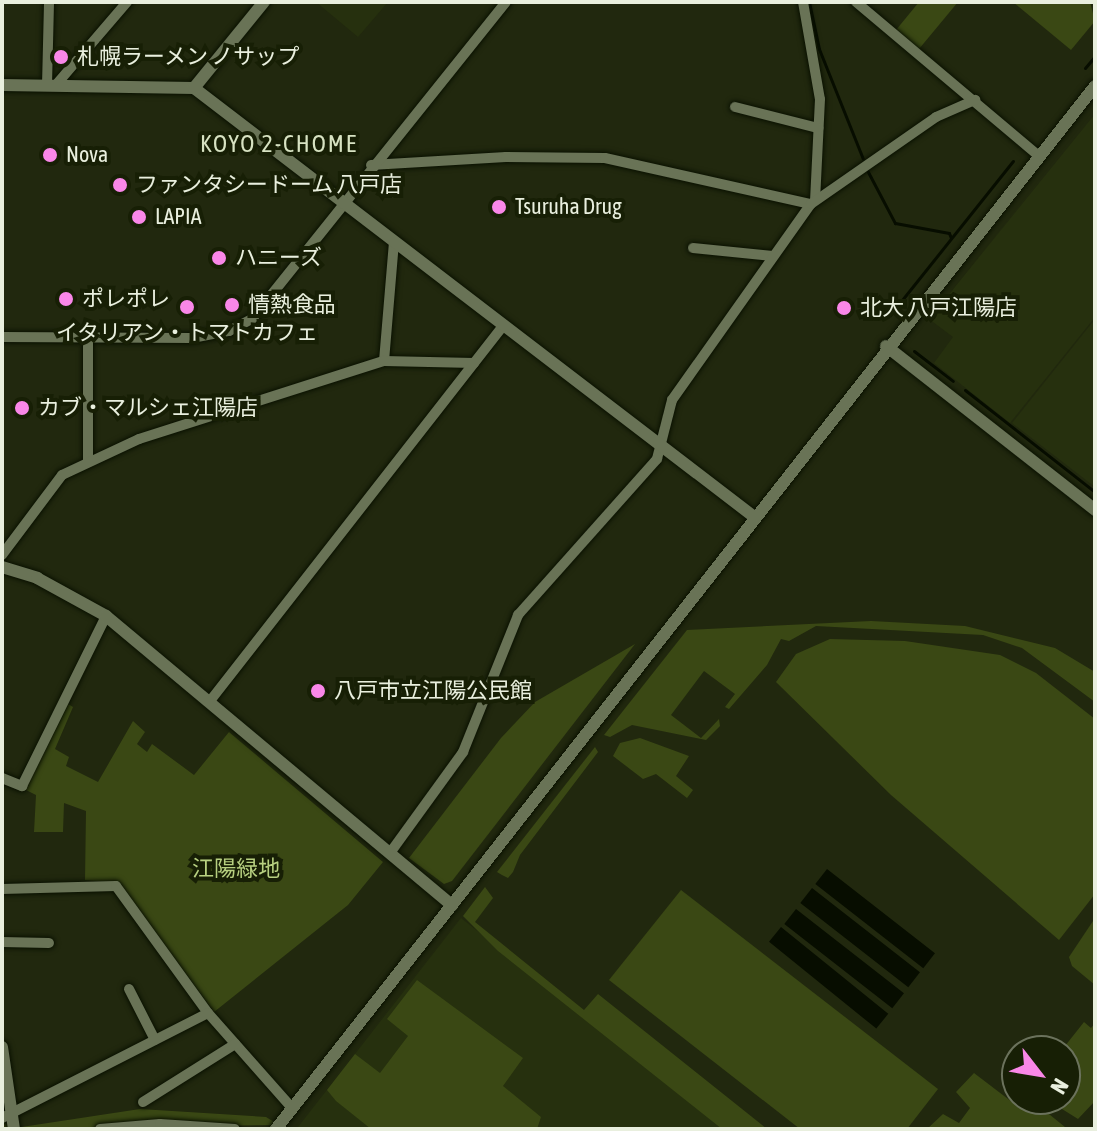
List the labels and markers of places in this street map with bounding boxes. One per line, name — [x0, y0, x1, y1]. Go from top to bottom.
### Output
place label: 札幌ラーメン ノサップ — [77, 44, 300, 70]
marker: 札幌ラーメン ノサップ — [52, 48, 70, 66]
place label: Nova — [66, 142, 108, 168]
marker: Nova — [41, 146, 59, 164]
place label: ファンタシードーム 八戸店 — [136, 172, 403, 198]
marker: ファンタシードーム 八戸店 — [111, 176, 129, 194]
place label: Tsuruha Drug — [515, 194, 622, 220]
marker: Tsuruha Drug — [490, 198, 508, 216]
place label: LAPIA — [155, 204, 201, 230]
marker: LAPIA — [130, 208, 148, 226]
place label: ハニーズ — [235, 245, 323, 271]
marker: ハニーズ — [210, 249, 228, 267]
place label: ポレポレ — [82, 286, 170, 312]
marker: ポレポレ — [57, 290, 75, 308]
place label: 情熱食品 — [248, 292, 336, 318]
place label: 北大 八戸江陽店 — [860, 295, 1017, 321]
marker: 情熱食品 — [223, 296, 241, 314]
marker: イタリアン・トマトカフェ — [178, 298, 196, 316]
marker: 北大 八戸江陽店 — [835, 299, 853, 317]
place label: イタリアン・トマトカフェ — [55, 320, 319, 346]
place label: カブ・マルシェ江陽店 — [38, 395, 258, 421]
marker: カブ・マルシェ江陽店 — [13, 399, 31, 417]
place label: 八戸市立江陽公民館 — [334, 678, 532, 704]
marker: 八戸市立江陽公民館 — [309, 682, 327, 700]

